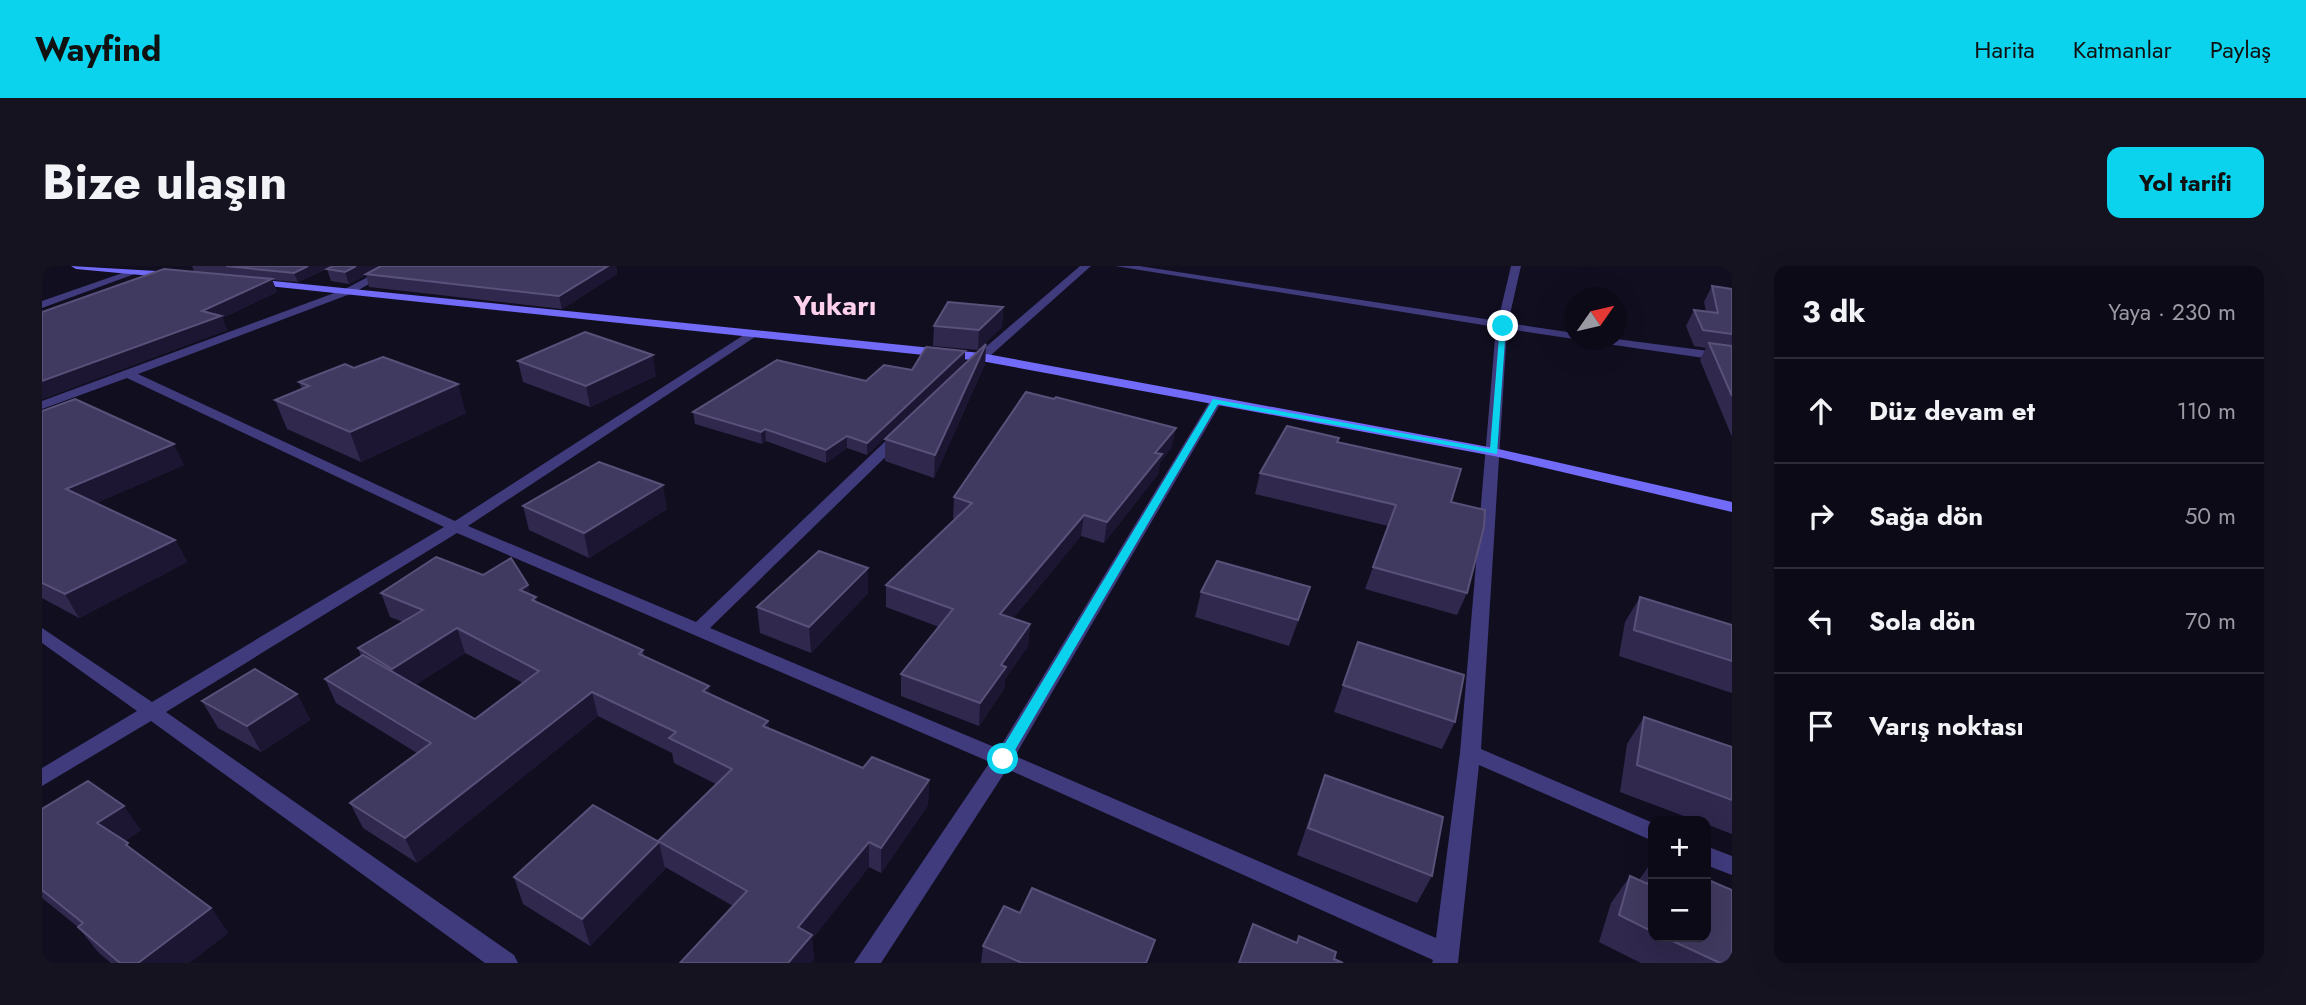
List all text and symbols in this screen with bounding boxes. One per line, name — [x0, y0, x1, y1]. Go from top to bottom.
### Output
text: Wayfind — [35, 26, 161, 73]
text: Harita — [1974, 32, 2035, 67]
text: Katmanlar — [2073, 32, 2172, 67]
text: Paylaş — [2210, 32, 2271, 67]
text: Bize ulaşın — [42, 147, 288, 217]
button: Yol tarifi — [2107, 147, 2264, 218]
district label: Yukarı — [793, 285, 876, 326]
north arrow — [1564, 287, 1627, 350]
text: 3 dk — [1802, 290, 1865, 333]
text: Yaya · 230 m — [2108, 295, 2236, 329]
route end — [1487, 310, 1518, 341]
icon: ahead — [1802, 392, 1840, 430]
text: Düz devam et — [1869, 392, 2035, 430]
text: 110 m — [2177, 394, 2236, 428]
icon: right — [1802, 497, 1840, 535]
text: Sağa dön — [1869, 497, 1983, 535]
text: 50 m — [2184, 499, 2236, 533]
icon: left — [1802, 602, 1840, 640]
text: Sola dön — [1869, 602, 1976, 640]
text: 70 m — [2185, 604, 2236, 638]
icon: arrive — [1802, 707, 1840, 745]
text: Varış noktası — [1869, 707, 2024, 745]
route start — [987, 743, 1018, 774]
map controls — [1648, 816, 1711, 942]
button: + — [1648, 816, 1711, 879]
button: − — [1648, 879, 1711, 942]

